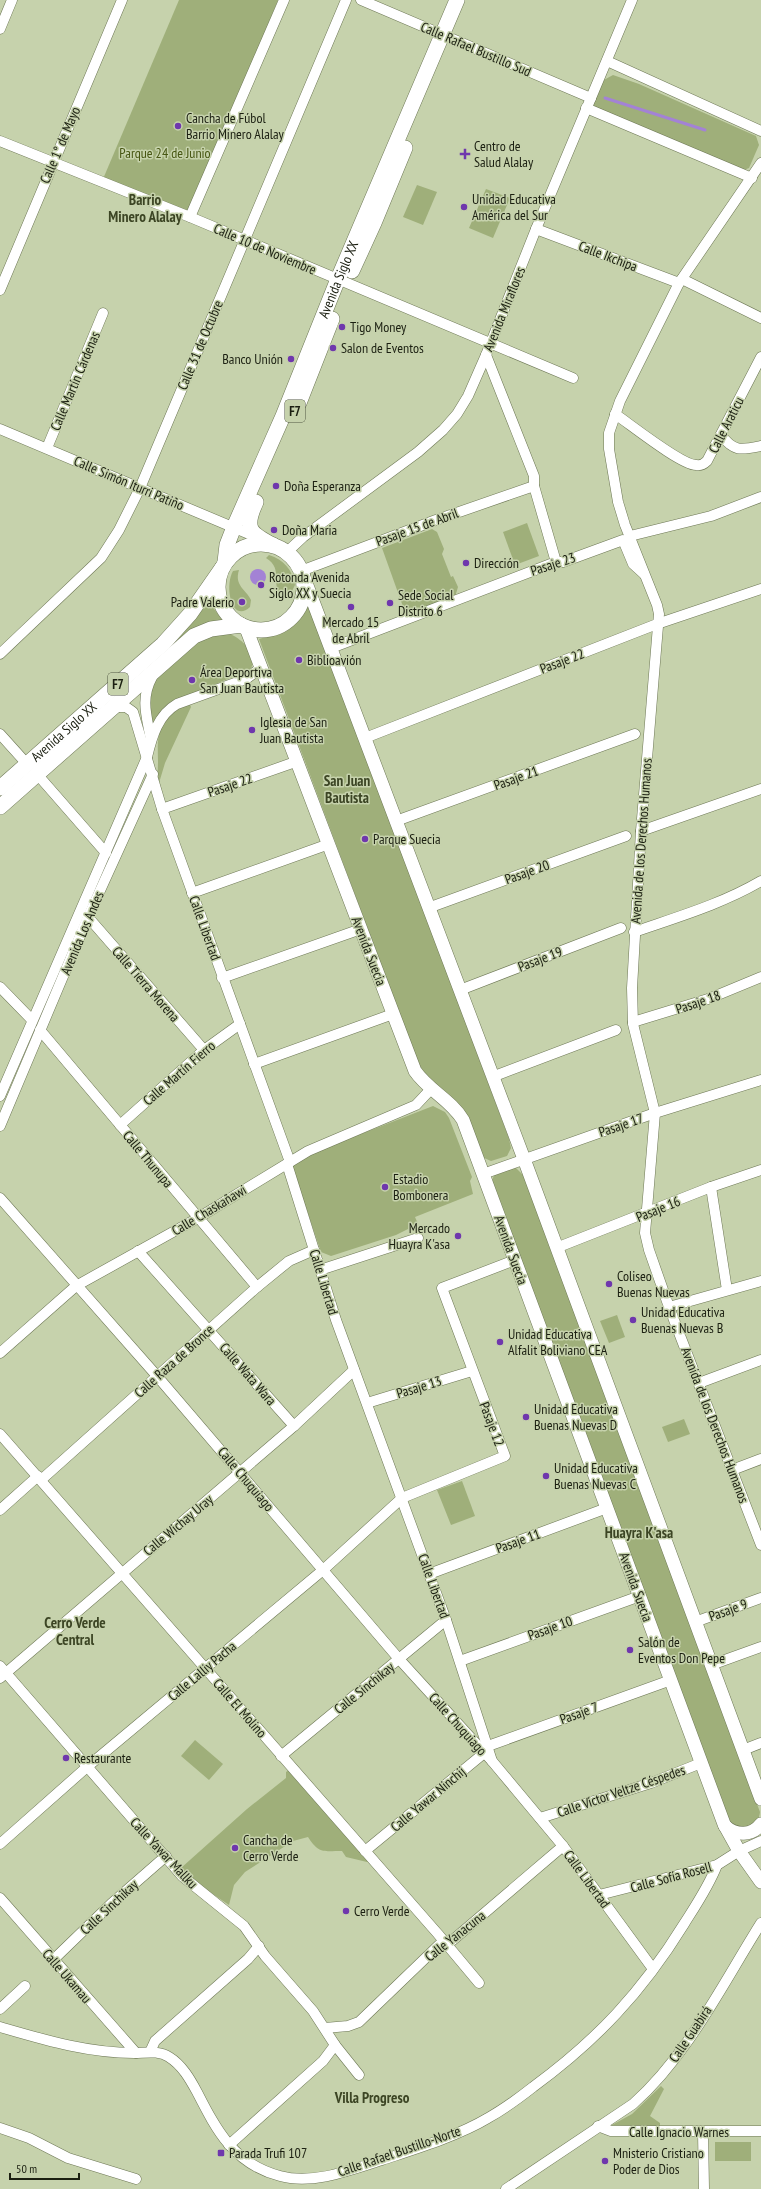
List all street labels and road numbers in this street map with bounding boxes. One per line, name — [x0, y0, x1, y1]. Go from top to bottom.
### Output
street label: Calle Rafael Bustillo Sud — [418, 18, 534, 80]
street label: Calle 1° de Mayo — [36, 104, 84, 186]
street label: Calle 10 de Noviembre — [211, 219, 319, 279]
street label: Calle Ikchipa — [576, 237, 640, 275]
street label: Avenida Siglo XX — [314, 238, 362, 321]
street label: Avenida Miraflores — [479, 264, 529, 354]
street label: Calle 31 de Octubre — [173, 297, 227, 393]
street label: Calle Martín Cárdenas — [46, 328, 104, 433]
street label: Calle Araticu — [704, 394, 748, 456]
road number: F7 — [285, 400, 305, 422]
street label: Calle Simón Iturri Patiño — [71, 452, 187, 514]
street label: Pasaje 15 de Abril — [373, 504, 461, 550]
street label: Pasaje 23 — [528, 548, 578, 580]
street label: Pasaje 22 — [537, 644, 587, 678]
road number: F7 — [108, 673, 128, 695]
street label: Avenida Siglo XX — [27, 698, 100, 766]
street label: Avenida de los Derechos Humanos — [626, 757, 656, 924]
street label: Pasaje 21 — [491, 762, 541, 794]
street label: Pasaje 22 — [205, 769, 255, 801]
street label: Pasaje 20 — [502, 856, 552, 888]
street label: Avenida Los Andes — [56, 888, 108, 978]
street label: Calle Libertad — [185, 893, 225, 963]
street label: Avenida Suecia — [348, 914, 390, 988]
street label: Calle Tierra Morena — [108, 942, 184, 1026]
street label: Pasaje 19 — [515, 942, 565, 976]
street label: Pasaje 18 — [673, 986, 723, 1018]
street label: Calle Martín Fierro — [139, 1037, 219, 1109]
street label: Pasaje 17 — [596, 1109, 646, 1141]
street label: Calle Thunupa — [119, 1127, 177, 1191]
street label: Calle Chaskañawi — [168, 1181, 250, 1239]
street label: Pasaje 16 — [633, 1192, 683, 1226]
street label: Avenida Suecia — [490, 1213, 532, 1287]
street label: Calle Libertad — [306, 1247, 342, 1317]
street label: Calle Raza de Bronce — [130, 1320, 218, 1401]
street label: Calle Wata Wara — [216, 1339, 280, 1409]
street label: Avenida de los Derechos Humanos — [677, 1344, 753, 1506]
street label: Pasaje 13 — [394, 1372, 444, 1402]
street label: Pasaje 12 — [475, 1399, 509, 1449]
street label: Calle Chuquiago — [214, 1443, 278, 1515]
street label: Calle Wichay Uray — [139, 1490, 217, 1559]
street label: Pasaje 11 — [493, 1525, 543, 1557]
street label: Avenida Suecia — [615, 1550, 657, 1624]
street label: Calle Libertad — [414, 1551, 454, 1621]
street label: Pasaje 9 — [706, 1595, 750, 1625]
street label: Pasaje 10 — [525, 1612, 575, 1644]
street label: Calle Lalliy Pacha — [164, 1637, 240, 1705]
street label: Calle Sinchikay — [330, 1658, 399, 1718]
street label: Calle El Molino — [209, 1675, 271, 1741]
street label: Calle Chuquiago — [425, 1689, 491, 1759]
street label: Pasaje 7 — [557, 1698, 601, 1728]
street label: Calle Víctor Veltze Céspedes — [555, 1761, 688, 1821]
street label: Calle Yawar Ninchij — [387, 1762, 469, 1836]
street label: Calle Yawar Mallku — [126, 1814, 202, 1892]
street label: Calle Libertad — [560, 1846, 614, 1912]
street label: Calle Sofía Rosell — [628, 1857, 714, 1896]
street label: Calle Sinchikay — [76, 1875, 142, 1938]
street label: Calle Yanacuna — [421, 1907, 489, 1965]
street label: Calle Ukamau — [38, 1945, 96, 2007]
street label: Calle Guabirá — [665, 2002, 715, 2066]
street label: Calle Rafael Bustillo-Norte — [335, 2121, 463, 2180]
street label: Calle Ignacio Warnes — [629, 2123, 729, 2141]

